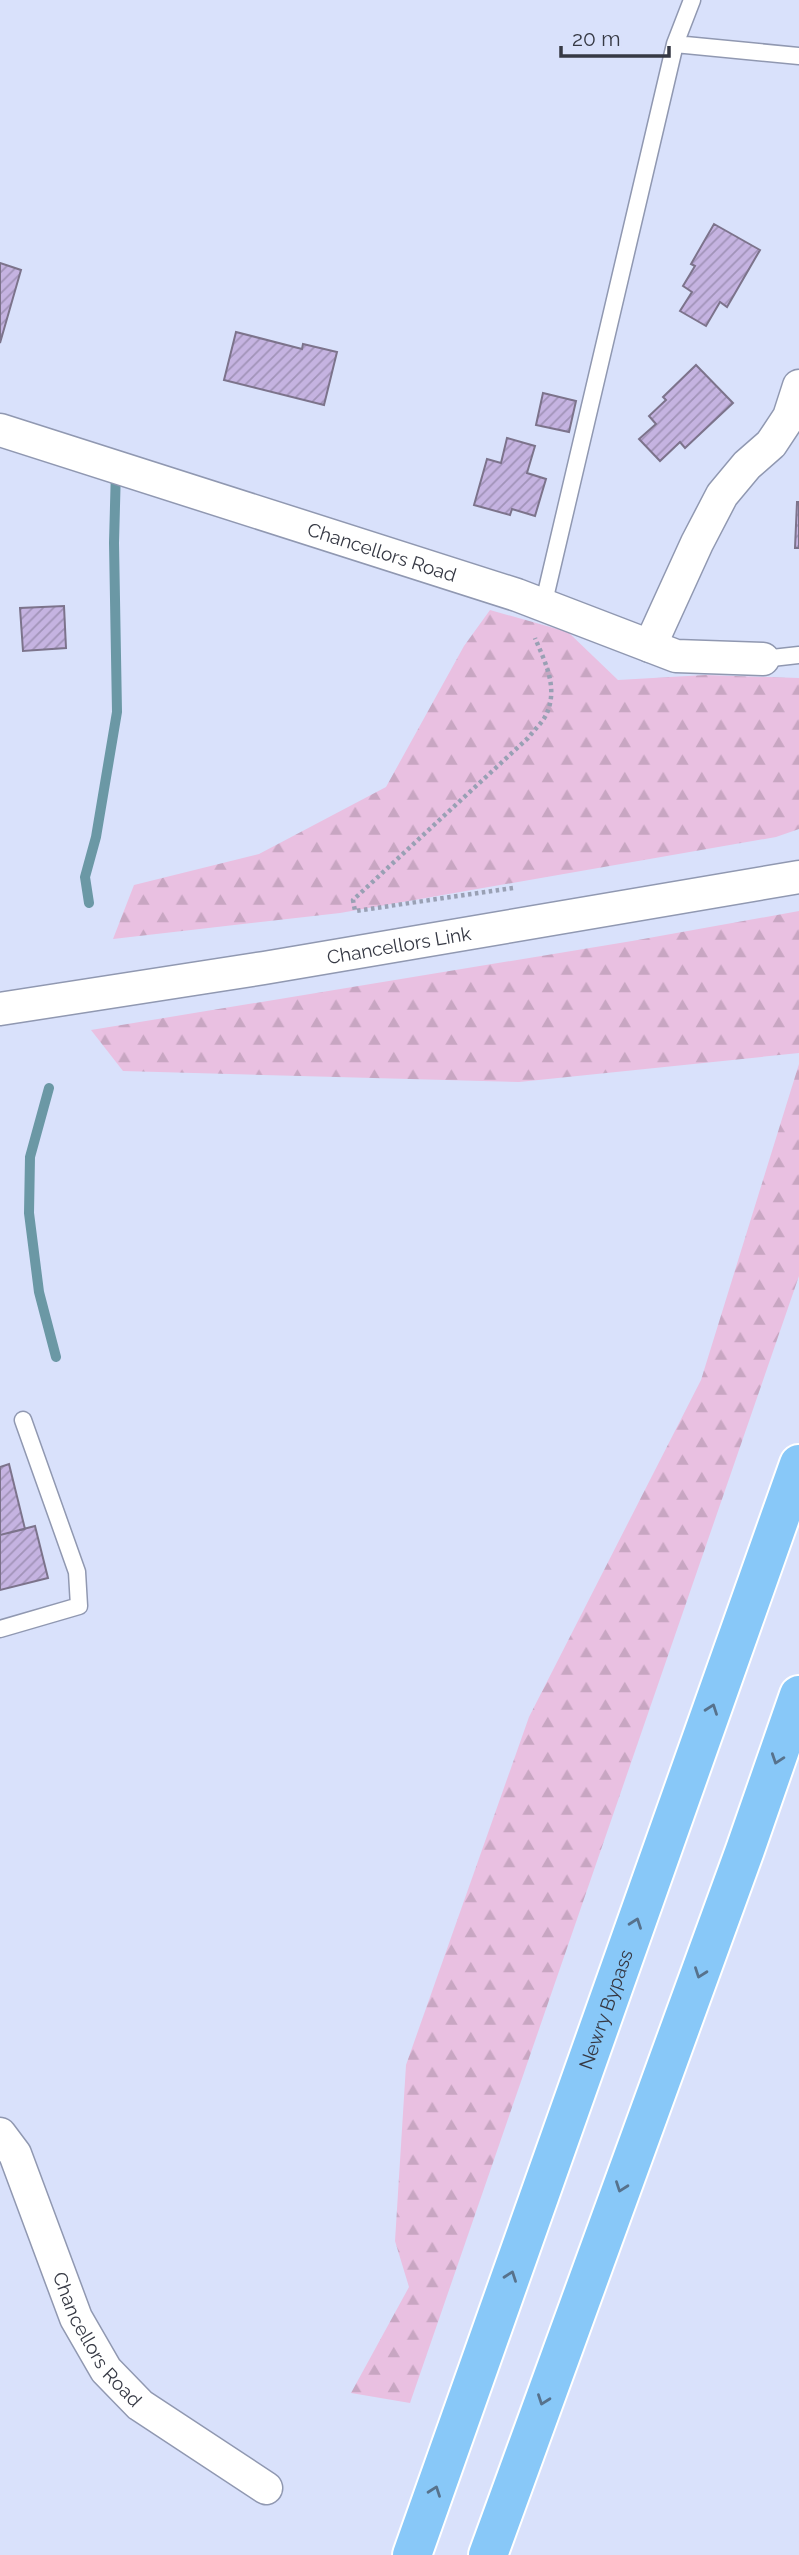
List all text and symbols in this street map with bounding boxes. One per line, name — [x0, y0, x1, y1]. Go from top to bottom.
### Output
scale bar — [561, 14, 670, 58]
text: 20 m — [572, 26, 620, 51]
street label: Chancellors Road — [305, 518, 459, 586]
street label: Chancellors Link — [325, 922, 473, 968]
one-way arrow — [704, 1703, 718, 1715]
one-way arrow — [771, 1753, 785, 1765]
one-way arrow — [628, 1918, 642, 1930]
street label: Newry Bypass — [574, 1946, 637, 2072]
one-way arrow — [694, 1967, 708, 1979]
one-way arrow — [615, 2180, 629, 2192]
street label: Chancellors Road — [49, 2269, 146, 2411]
one-way arrow — [503, 2271, 517, 2283]
one-way arrow — [537, 2394, 551, 2406]
one-way arrow — [427, 2485, 441, 2497]

